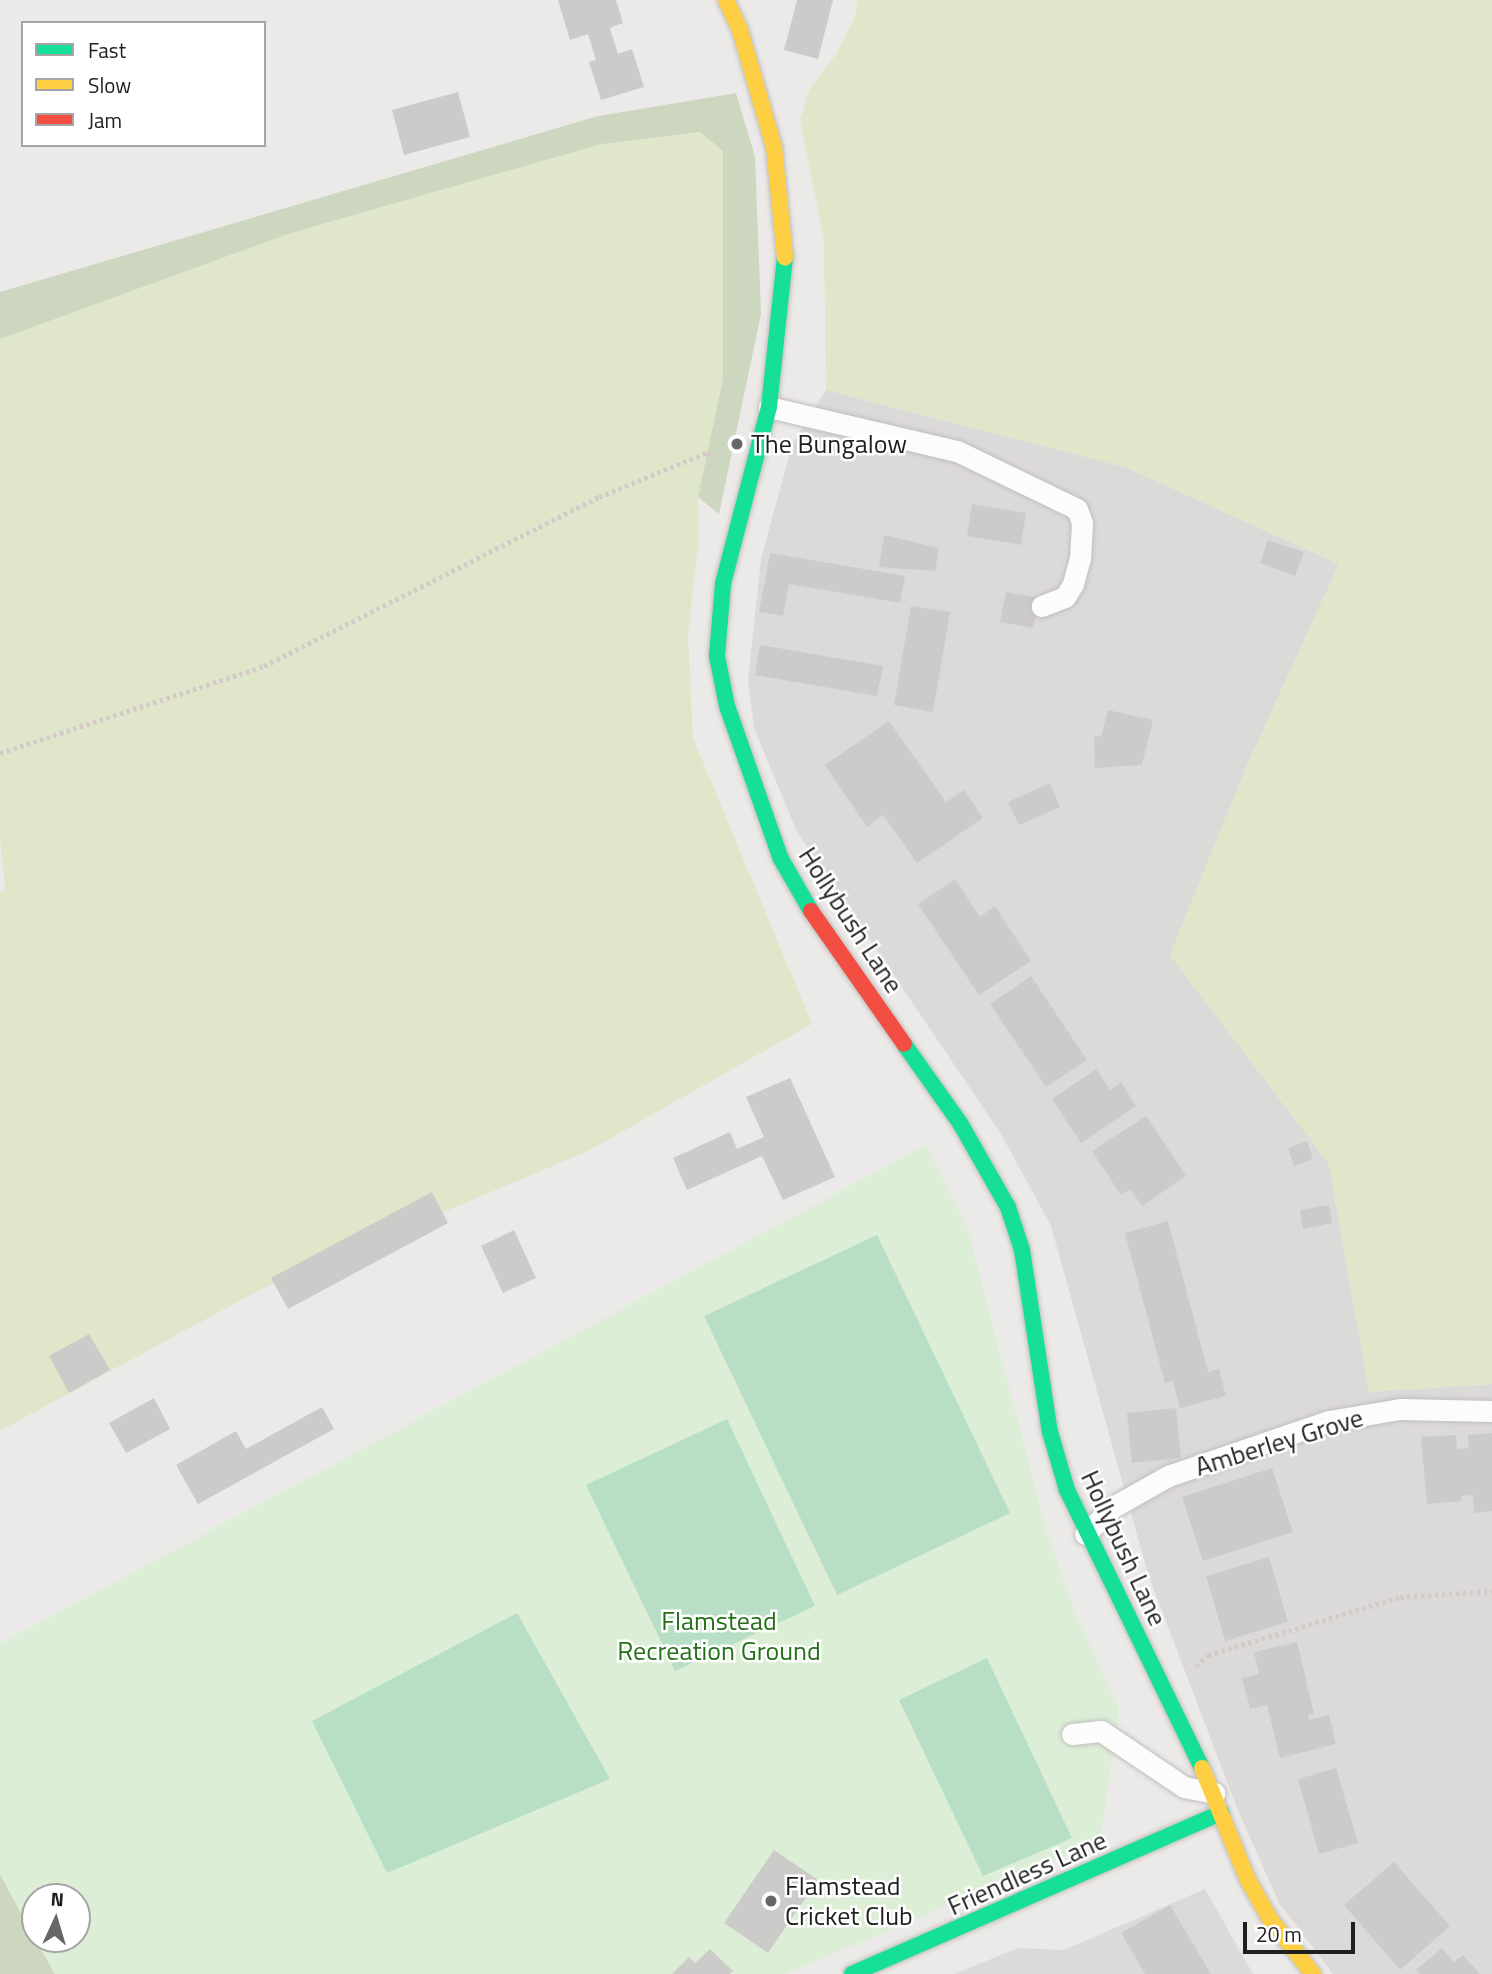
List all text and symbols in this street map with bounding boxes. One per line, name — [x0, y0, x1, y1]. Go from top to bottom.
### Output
legend — [21, 21, 266, 147]
text: Fast — [88, 34, 126, 66]
text: Slow — [88, 69, 131, 101]
text: Jam — [88, 104, 122, 136]
place label: The Bungalow — [751, 428, 907, 460]
marker: The Bungalow — [729, 436, 745, 452]
street label: Hollybush Lane — [792, 841, 910, 999]
street label: Amberley Grove — [1191, 1402, 1367, 1482]
street label: Hollybush Lane — [1074, 1465, 1174, 1631]
park label: Flamstead Recreation Ground — [617, 1605, 821, 1666]
street label: Friendless Lane — [943, 1824, 1111, 1922]
place label: Flamstead Cricket Club — [785, 1870, 913, 1932]
north arrow — [21, 1883, 91, 1953]
text: N — [50, 1884, 65, 1913]
marker: Flamstead Cricket Club — [763, 1893, 779, 1909]
scale bar — [1247, 1908, 1359, 1952]
text: 20 m — [1256, 1918, 1302, 1950]

